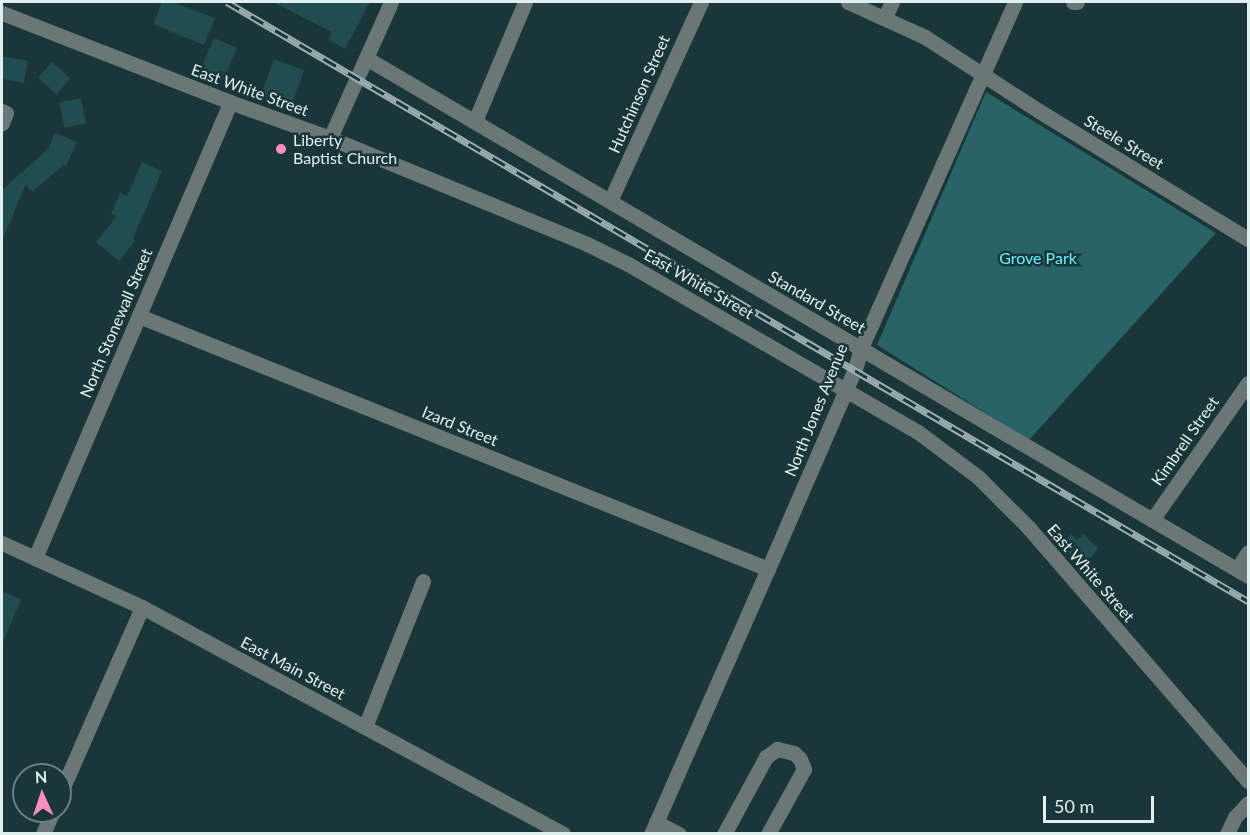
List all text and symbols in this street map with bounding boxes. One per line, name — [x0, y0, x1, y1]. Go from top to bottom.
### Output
street label: Hutchinson Street — [604, 32, 674, 156]
street label: East White Street — [189, 60, 311, 120]
street label: Steele Street — [1081, 111, 1167, 173]
place label: Liberty Baptist Church — [293, 130, 397, 168]
marker: Liberty Baptist Church — [274, 142, 288, 156]
street label: East White Street — [641, 245, 757, 323]
street label: North Stonewall Street — [76, 246, 156, 400]
park label: Grove Park — [999, 248, 1077, 268]
street label: Standard Street — [765, 267, 869, 337]
street label: North Jones Avenue — [780, 340, 852, 480]
street label: Kimbrell Street — [1147, 393, 1223, 489]
street label: Izard Street — [419, 402, 501, 450]
street label: East White Street — [1043, 520, 1139, 626]
street label: East Main Street — [238, 632, 348, 704]
north arrow — [12, 763, 72, 823]
text: N — [34, 767, 48, 786]
scale bar — [1046, 784, 1157, 822]
text: 50 m — [1054, 795, 1094, 817]

